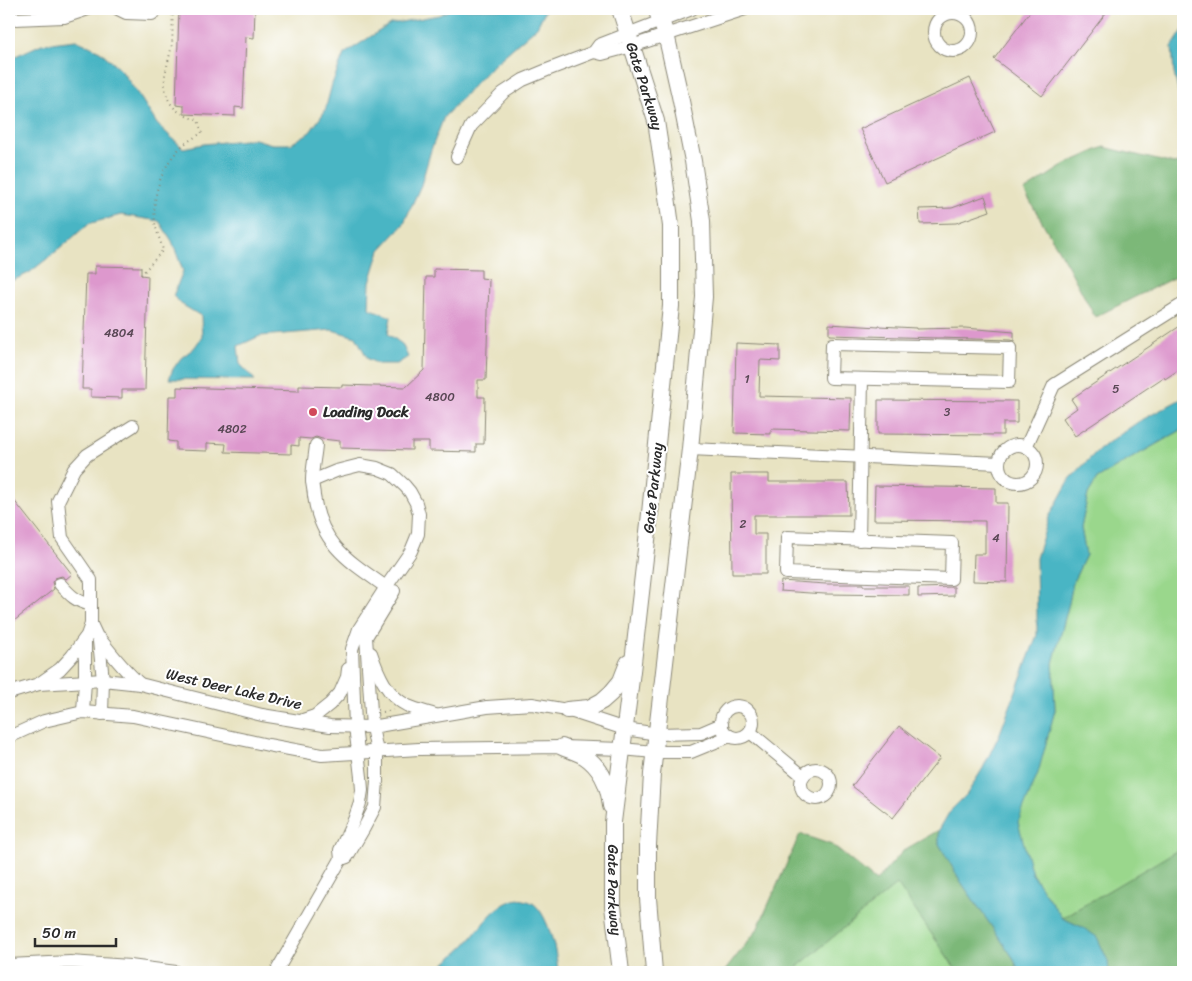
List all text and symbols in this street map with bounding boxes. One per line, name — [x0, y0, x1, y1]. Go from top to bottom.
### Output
street label: Gate Parkway — [618, 39, 670, 132]
house number: 4804 — [104, 322, 134, 344]
house number: 1 — [744, 368, 750, 390]
house number: 5 — [1112, 378, 1120, 400]
house number: 4800 — [425, 386, 455, 408]
place label: Loading Dock — [323, 399, 410, 425]
house number: 3 — [944, 401, 951, 423]
marker: Loading Dock — [307, 406, 319, 418]
house number: 4802 — [217, 418, 247, 440]
street label: Gate Parkway — [635, 441, 671, 535]
house number: 2 — [740, 513, 747, 535]
house number: 4 — [992, 527, 1000, 549]
street label: West Deer Lake Drive — [164, 661, 305, 717]
street label: Gate Parkway — [600, 844, 629, 937]
scale bar — [35, 916, 116, 948]
text: 50 m — [42, 920, 77, 946]

